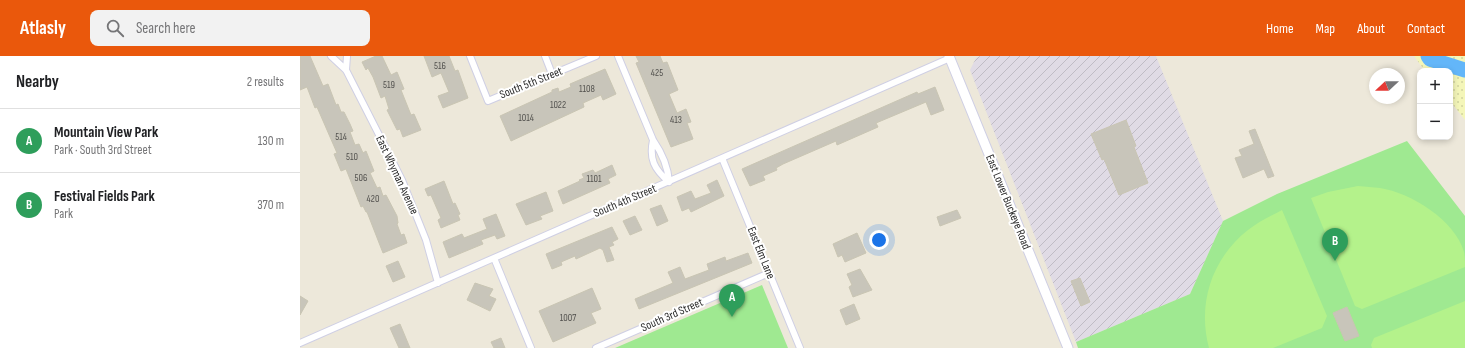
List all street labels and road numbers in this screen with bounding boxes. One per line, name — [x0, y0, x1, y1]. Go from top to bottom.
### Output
street label: South 5th Street — [497, 63, 565, 102]
street label: East Whyman Avenue — [372, 133, 422, 217]
street label: East Lower Buckeye Road — [982, 152, 1034, 252]
street label: South 4th Street — [591, 181, 659, 221]
street label: East Elm Lane — [744, 225, 778, 281]
street label: South 3rd Street — [639, 295, 706, 335]

